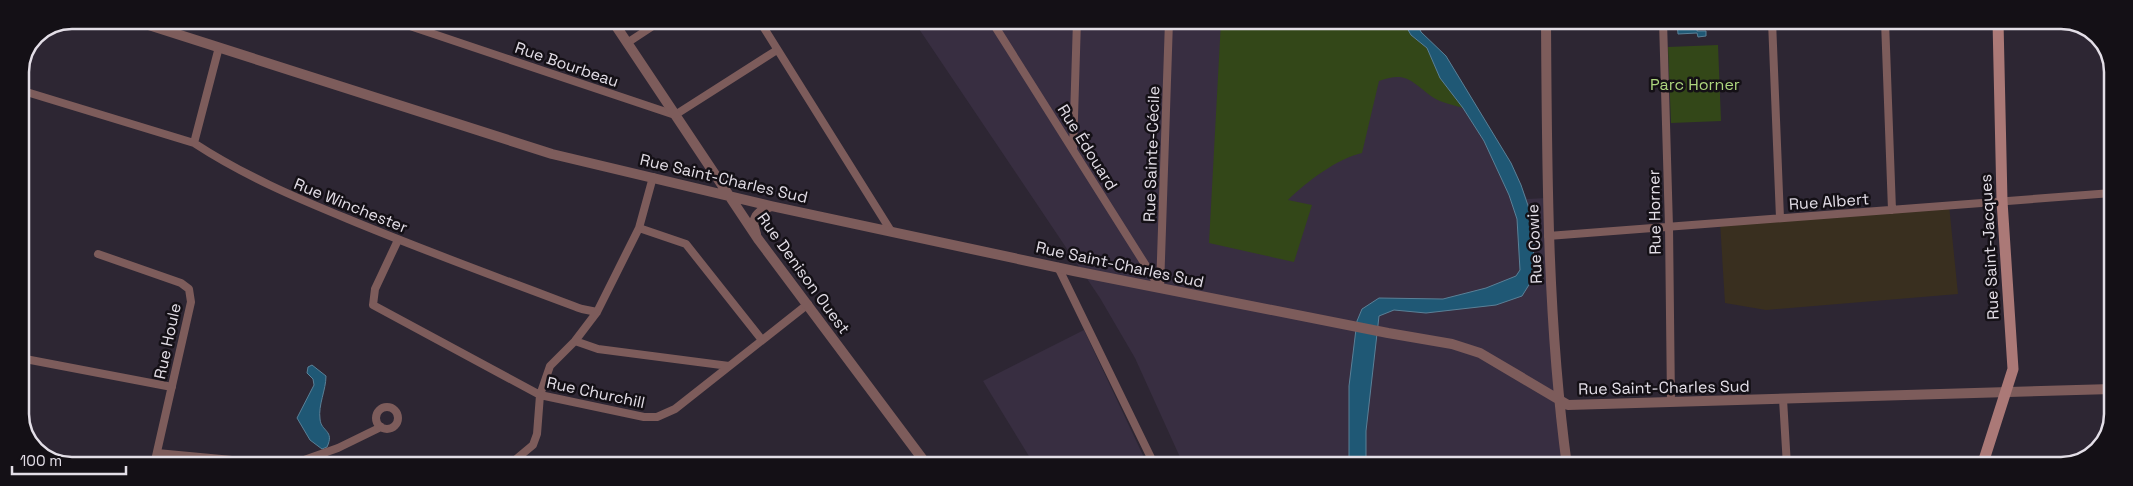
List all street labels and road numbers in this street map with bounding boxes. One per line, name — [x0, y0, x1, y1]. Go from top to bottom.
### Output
street label: Rue Bourbeau — [512, 37, 621, 92]
street label: Rue Sainte-Cécile — [1139, 85, 1164, 223]
street label: Rue Édouard — [1053, 100, 1122, 194]
street label: Rue Saint-Charles Sud — [638, 149, 810, 208]
street label: Rue Horner — [1643, 169, 1666, 255]
street label: Rue Winchester — [291, 173, 411, 238]
street label: Rue Saint-Jacques — [1975, 174, 2004, 320]
street label: Rue Albert — [1788, 188, 1870, 215]
street label: Rue Cowie — [1522, 204, 1547, 284]
street label: Rue Denison Ouest — [752, 208, 855, 338]
street label: Rue Saint-Charles Sud — [1034, 236, 1206, 293]
street label: Rue Houle — [149, 301, 186, 381]
street label: Rue Churchill — [545, 372, 647, 413]
street label: Rue Saint-Charles Sud — [1578, 376, 1750, 399]

